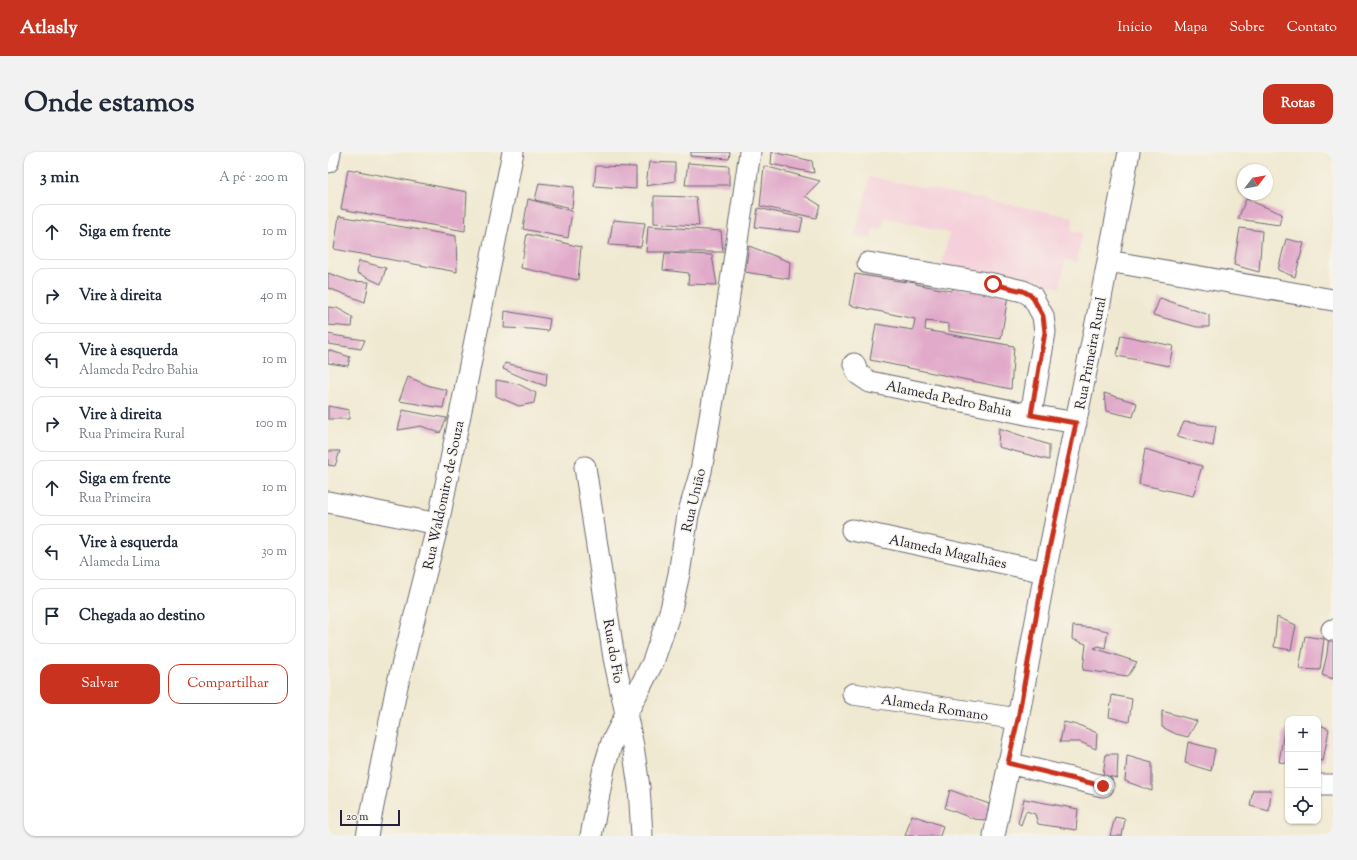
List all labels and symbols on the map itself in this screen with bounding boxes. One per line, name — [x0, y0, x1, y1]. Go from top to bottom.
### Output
north arrow — [1237, 164, 1273, 200]
route start — [984, 275, 1002, 293]
street label: Rua Primeira Rural — [1071, 295, 1113, 411]
street label: Alameda Pedro Bahia — [884, 377, 1014, 423]
street label: Rua Waldomiro de Souza — [419, 418, 471, 572]
street label: Rua União — [678, 466, 712, 534]
street label: Alameda Magalhães — [887, 531, 1008, 575]
street label: Rua do Fio — [597, 618, 628, 685]
street label: Alameda Romano — [880, 691, 990, 727]
route end — [1094, 777, 1112, 795]
scale bar — [340, 808, 400, 827]

